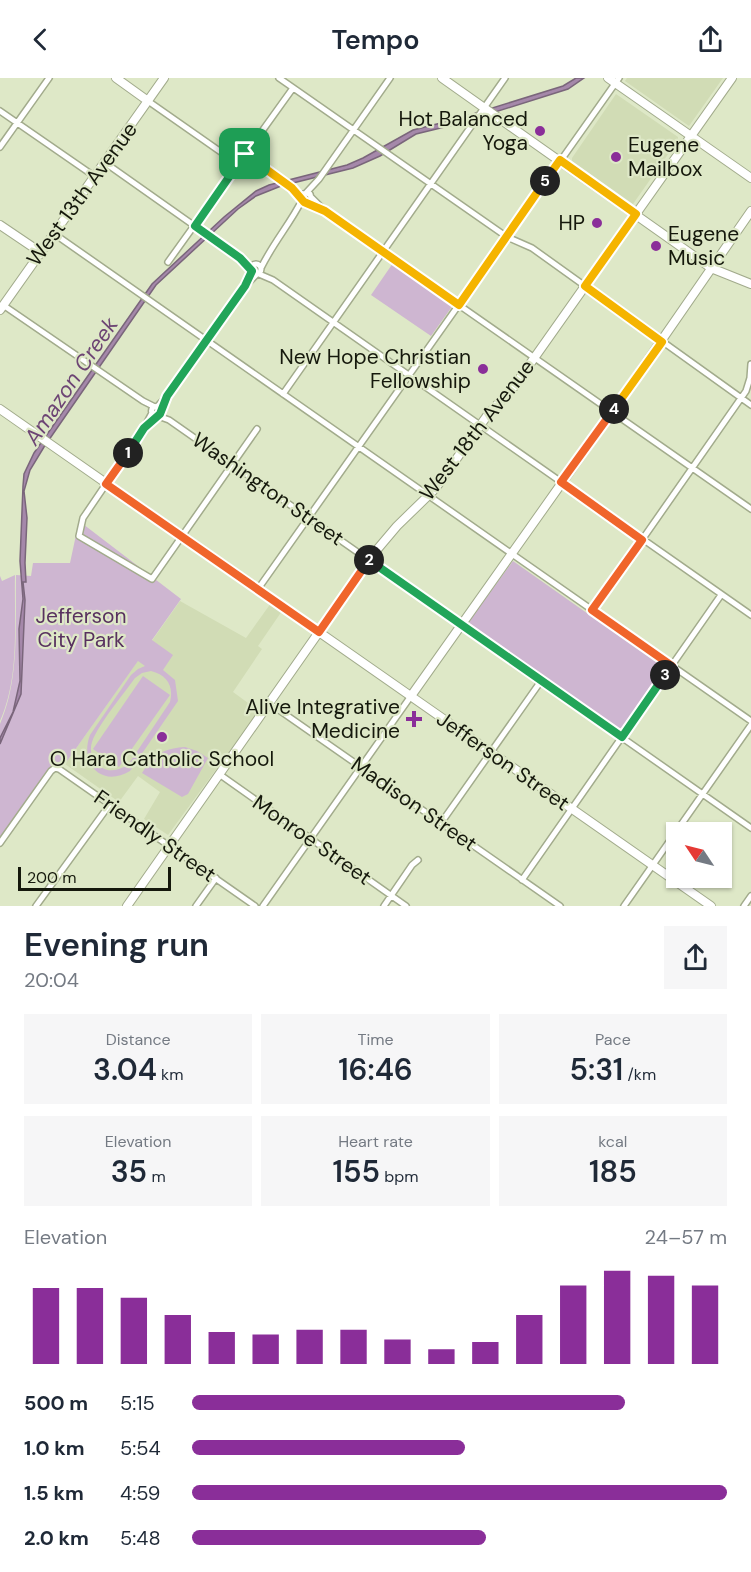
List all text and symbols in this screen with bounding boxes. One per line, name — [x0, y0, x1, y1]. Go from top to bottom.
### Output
text: Tempo — [331, 22, 420, 57]
icon: back — [24, 23, 57, 56]
icon: share — [694, 23, 727, 56]
place label: Hot Balanced Yoga — [398, 105, 528, 157]
street label: West 13th Avenue — [20, 116, 144, 272]
marker: Hot Balanced Yoga — [533, 124, 547, 138]
pin — [219, 128, 270, 179]
place label: Eugene Mailbox — [628, 131, 702, 183]
icon: arrive — [228, 137, 261, 170]
marker: Eugene Mailbox — [609, 150, 623, 164]
pin: 5 — [530, 166, 560, 196]
text: 5 — [540, 170, 550, 191]
place label: HP — [559, 209, 585, 237]
marker: HP — [590, 216, 604, 230]
place label: Eugene Music — [668, 220, 739, 272]
marker: Eugene Music — [649, 239, 663, 253]
water label: Amazon Creek — [17, 311, 125, 451]
place label: New Hope Christian Fellowship — [279, 343, 471, 395]
street label: West 18th Avenue — [413, 354, 541, 506]
marker: New Hope Christian Fellowship — [476, 362, 490, 376]
pin: 4 — [599, 394, 629, 424]
text: 4 — [609, 398, 619, 419]
street label: Washington Street — [186, 426, 350, 552]
pin: 1 — [113, 438, 143, 468]
text: 1 — [125, 442, 131, 463]
pin: 2 — [354, 545, 384, 575]
text: 2 — [364, 549, 374, 570]
park label: Jefferson City Park — [35, 602, 127, 654]
pin: 3 — [650, 660, 680, 690]
text: 3 — [660, 664, 670, 685]
place label: Alive Integrative Medicine — [245, 693, 400, 745]
street label: Jefferson Street — [431, 705, 575, 817]
marker: Alive Integrative Medicine — [405, 710, 423, 728]
marker: O Hara Catholic School — [155, 730, 169, 744]
place label: O Hara Catholic School — [50, 745, 274, 773]
street label: Madison Street — [346, 750, 482, 858]
street label: Friendly Street — [89, 784, 221, 888]
street label: Monroe Street — [247, 789, 377, 891]
north arrow — [666, 822, 732, 888]
map controls — [666, 822, 732, 888]
scale bar — [18, 864, 171, 892]
text: 200 m — [27, 867, 76, 888]
text: Evening run — [24, 923, 209, 966]
button: share — [664, 926, 727, 989]
text: 20:04 — [24, 967, 79, 993]
text: Distance — [106, 1029, 171, 1050]
text: Time — [357, 1029, 394, 1050]
text: Pace — [595, 1029, 631, 1050]
text: 3.04 — [93, 1050, 157, 1089]
text: 16:46 — [338, 1050, 413, 1089]
text: 5:31 — [569, 1050, 623, 1089]
text: km — [157, 1064, 183, 1085]
text: /km — [623, 1064, 656, 1085]
text: Elevation — [105, 1131, 172, 1152]
text: Heart rate — [338, 1131, 413, 1152]
text: kcal — [598, 1131, 627, 1152]
text: 35 — [111, 1152, 147, 1191]
text: 155 — [332, 1152, 380, 1191]
text: 185 — [589, 1152, 637, 1191]
text: m — [147, 1166, 166, 1187]
text: bpm — [380, 1166, 419, 1187]
text: Elevation — [24, 1224, 107, 1250]
text: 24–57 m — [645, 1224, 727, 1250]
text: 500 m — [24, 1390, 88, 1416]
text: 5:15 — [120, 1390, 155, 1416]
text: 1.0 km — [24, 1435, 85, 1461]
text: 5:54 — [120, 1435, 161, 1461]
text: 1.5 km — [24, 1480, 84, 1506]
text: 4:59 — [120, 1480, 160, 1506]
text: 2.0 km — [24, 1525, 89, 1551]
text: 5:48 — [120, 1525, 161, 1551]

